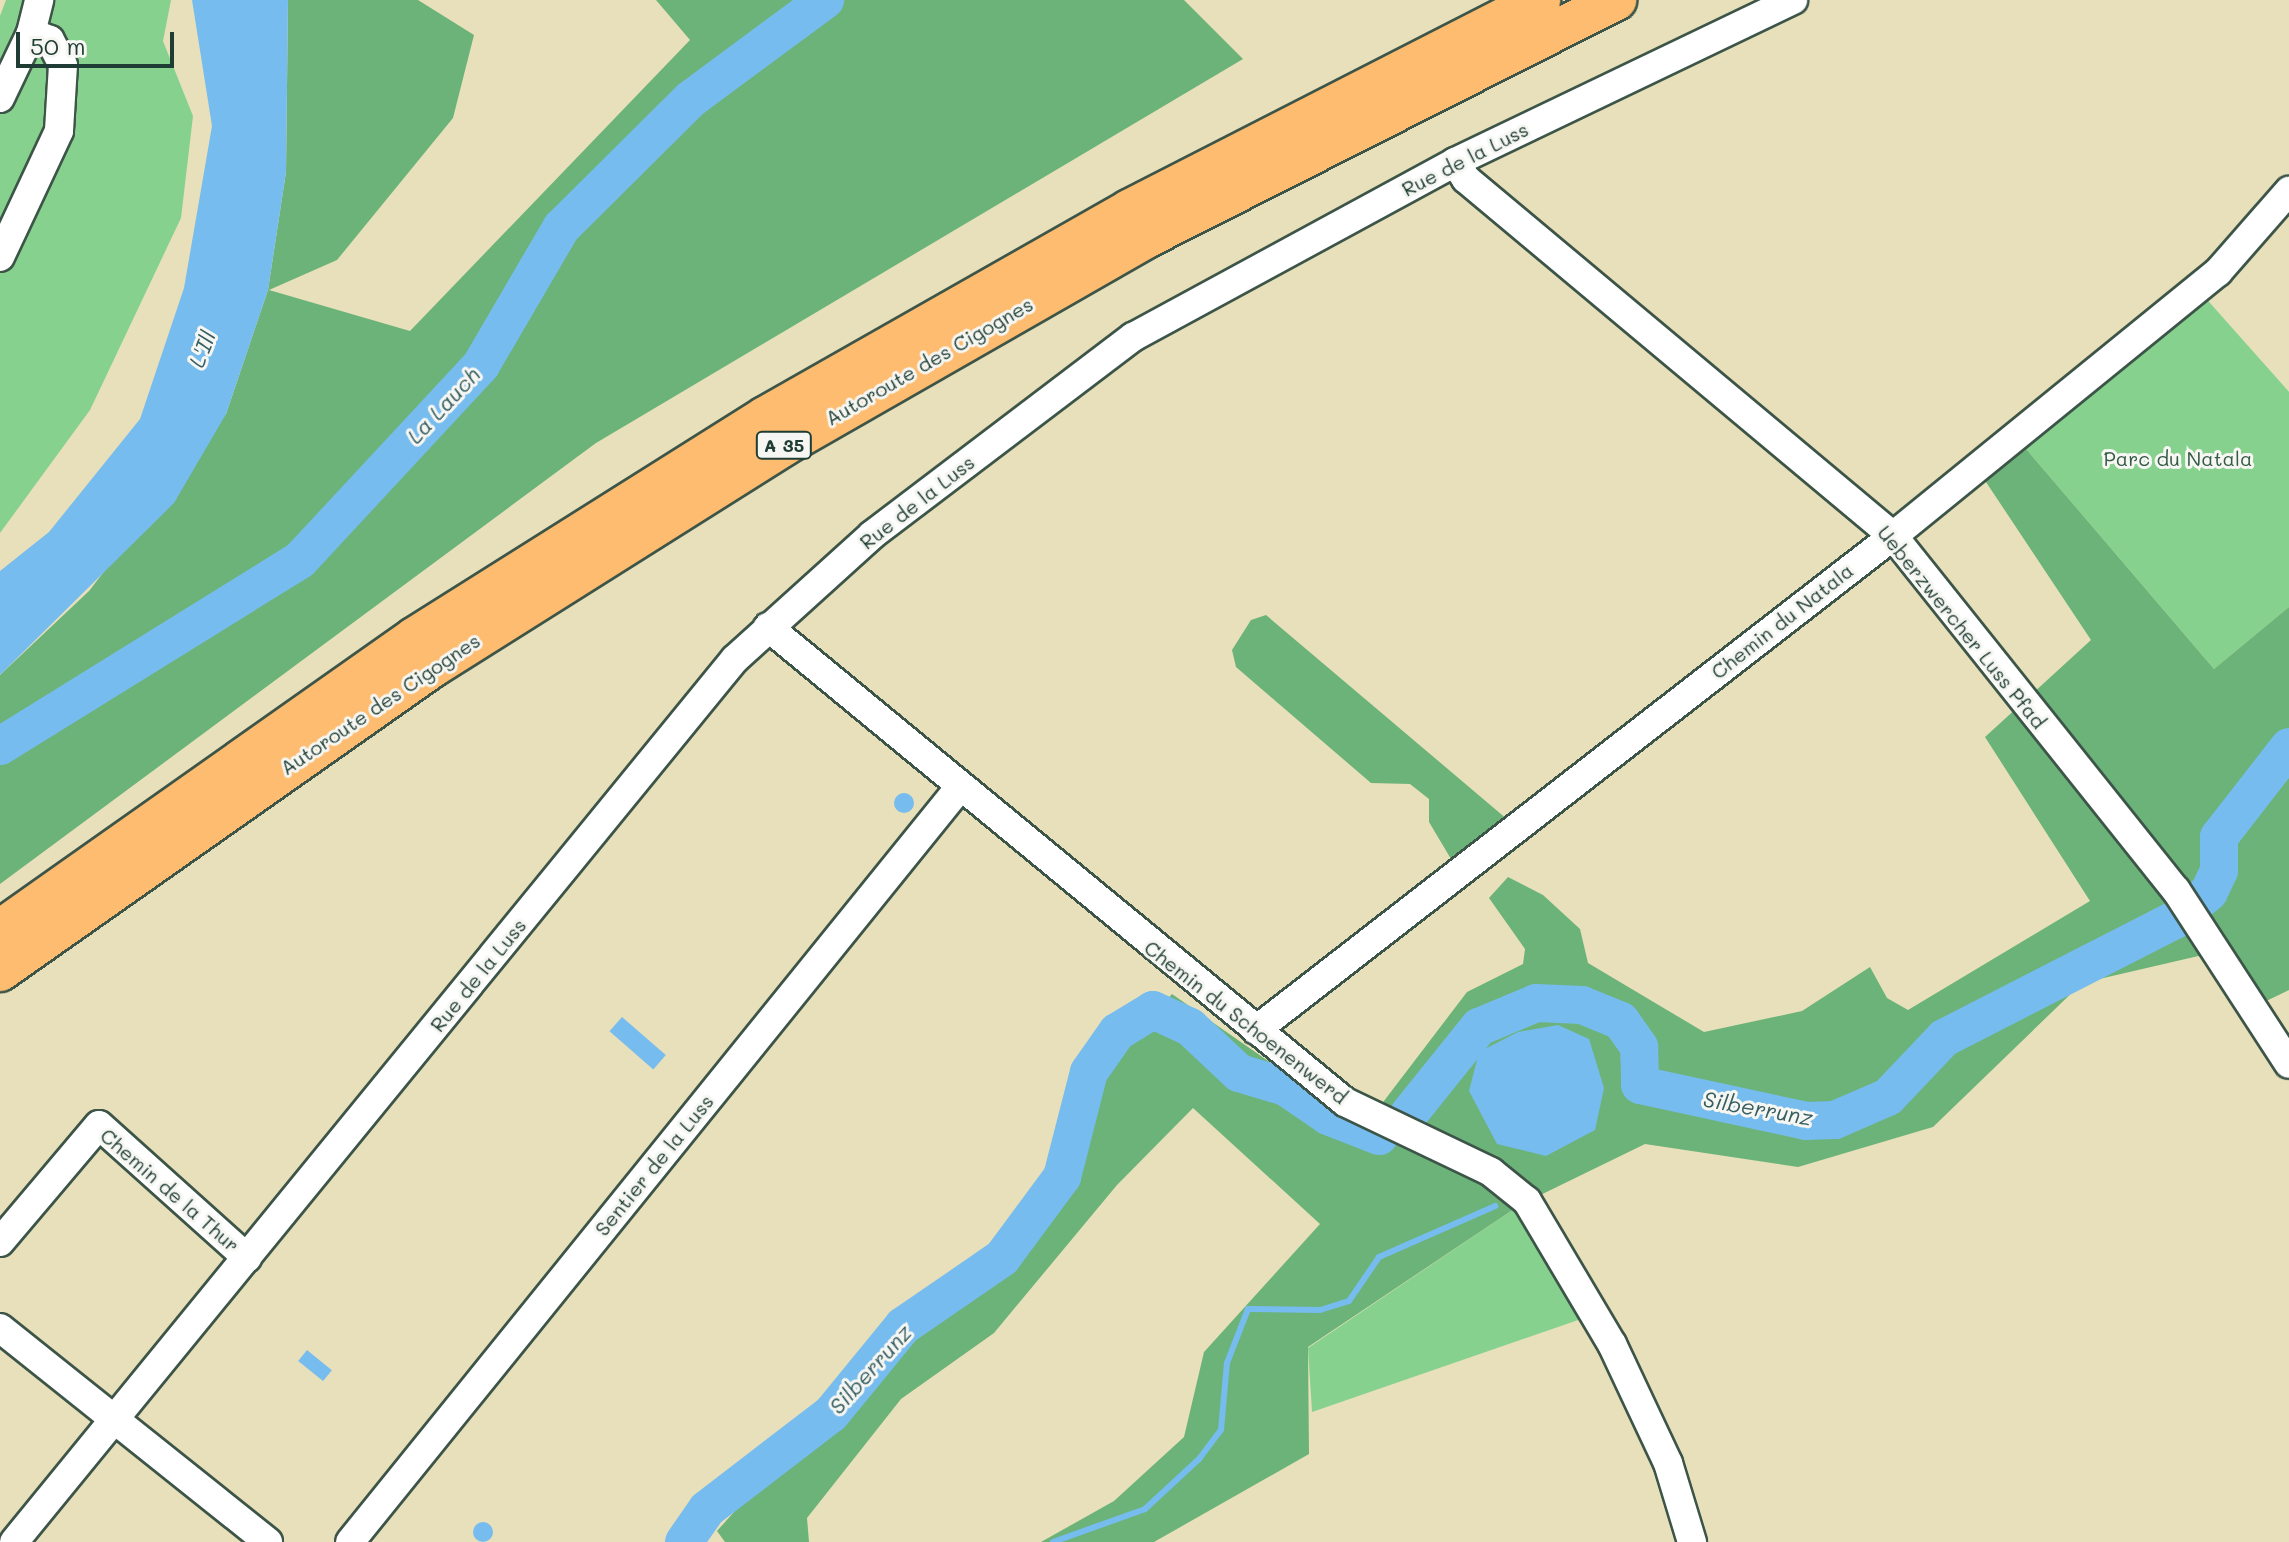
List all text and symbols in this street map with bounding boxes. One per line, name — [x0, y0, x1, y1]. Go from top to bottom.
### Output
scale bar — [20, 16, 178, 66]
text: 50 m — [30, 30, 86, 61]
street label: Rue de la Luss — [1398, 117, 1532, 201]
street label: Autoroute des Cigognes — [821, 292, 1037, 430]
water label: L'Ill — [183, 327, 221, 371]
water label: La Lauch — [401, 361, 485, 449]
road number: A 35 — [754, 431, 814, 459]
park label: Parc du Natala — [2104, 446, 2252, 470]
street label: Rue de la Luss — [855, 450, 979, 554]
street label: Ueberzwercher Luss Pfad — [1873, 521, 2051, 733]
street label: Chemin du Natala — [1706, 558, 1858, 684]
street label: Autoroute des Cigognes — [276, 628, 484, 780]
street label: Rue de la Luss — [425, 914, 531, 1036]
street label: Chemin du Schoenenwerd — [1140, 935, 1352, 1109]
water label: Silberrunz — [1701, 1085, 1815, 1131]
street label: Sentier de la Luss — [590, 1090, 718, 1240]
street label: Chemin de la Thur — [96, 1123, 244, 1257]
water label: Silberrunz — [823, 1319, 917, 1419]

